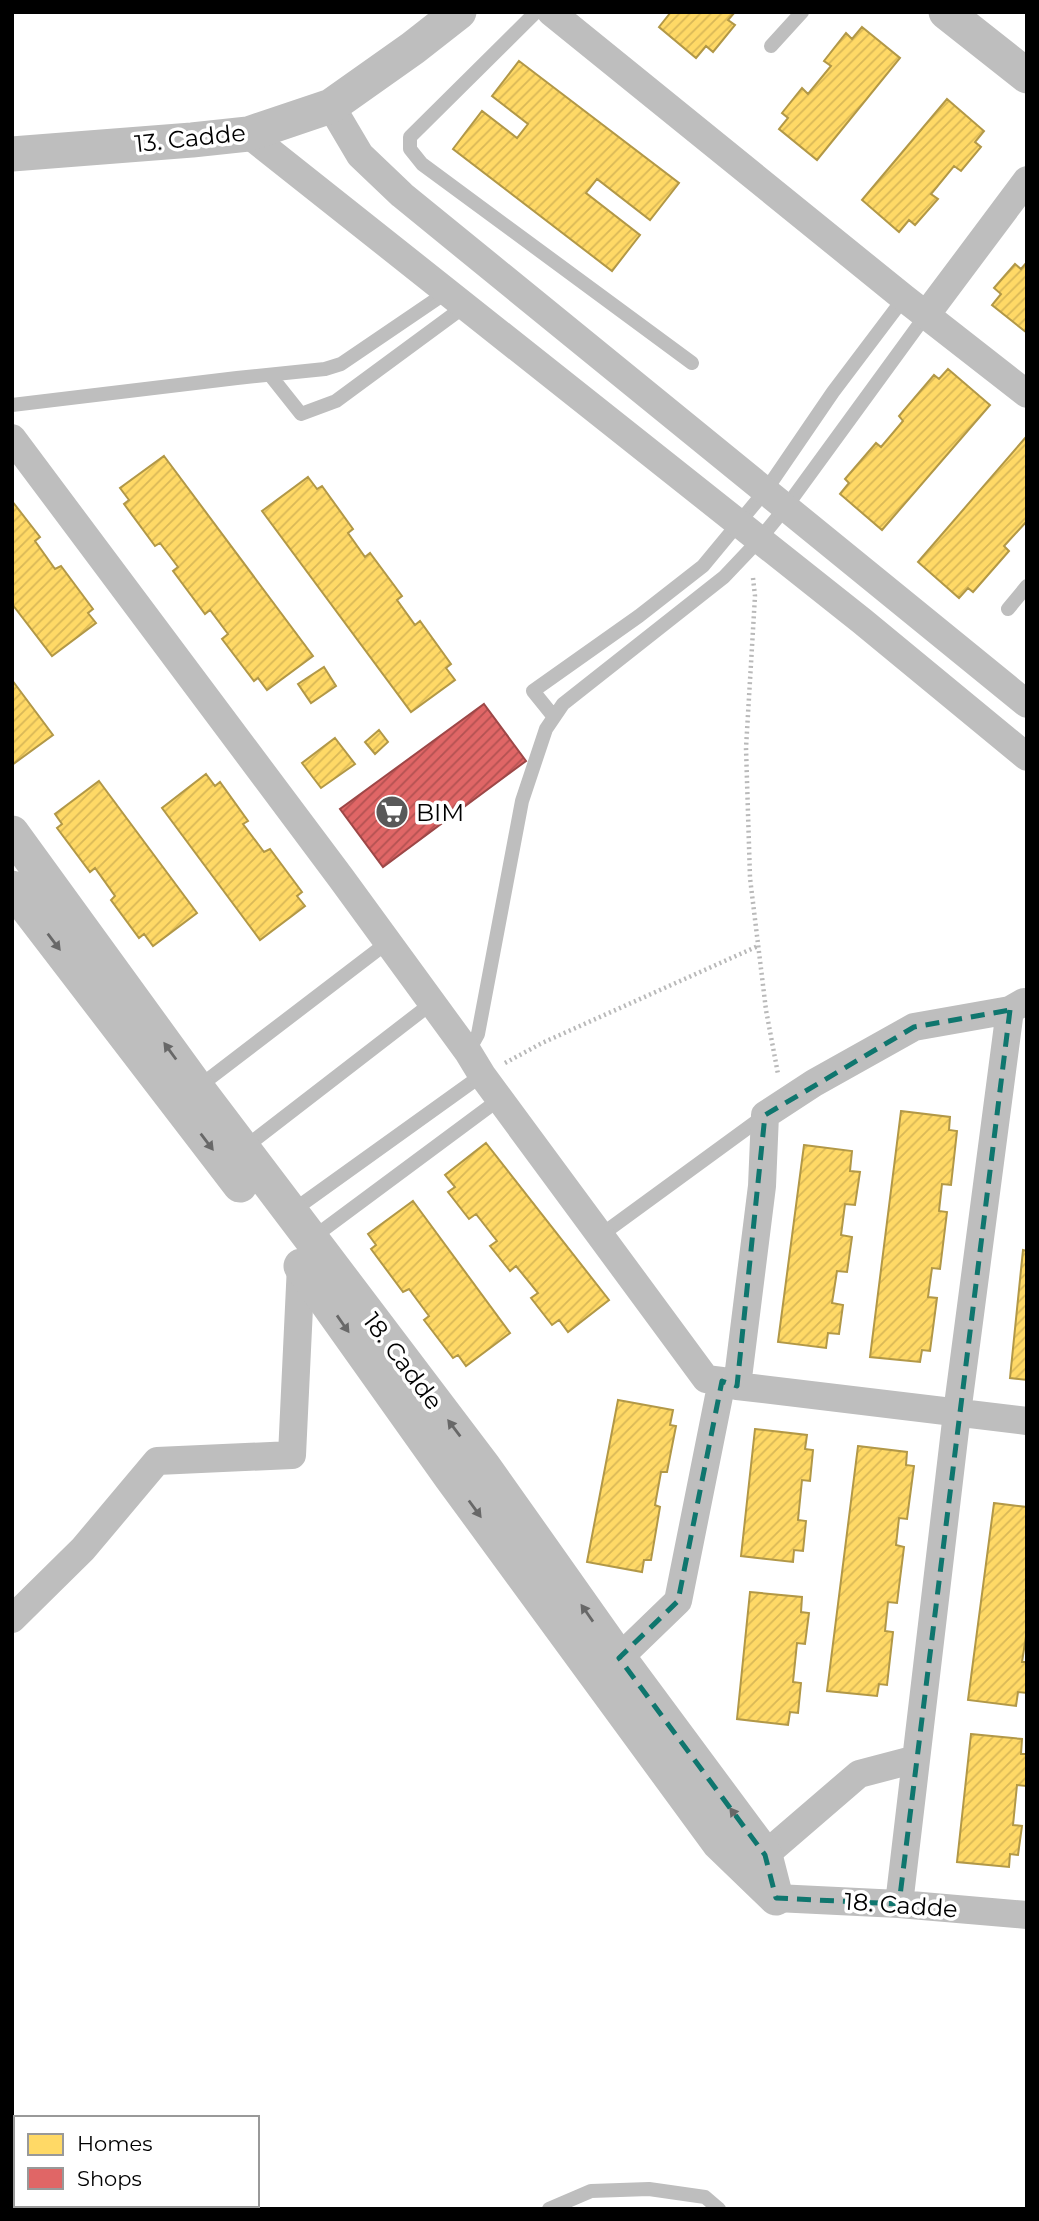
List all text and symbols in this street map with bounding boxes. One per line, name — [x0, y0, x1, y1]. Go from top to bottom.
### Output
street label: 13. Cadde — [133, 118, 247, 158]
supermarket icon: BIM — [373, 793, 411, 831]
place label: BIM — [416, 798, 464, 827]
one-way arrow — [46, 932, 61, 950]
one-way arrow — [163, 1042, 177, 1060]
one-way arrow — [199, 1133, 213, 1151]
street label: 18. Cadde — [357, 1307, 449, 1415]
one-way arrow — [336, 1315, 350, 1333]
one-way arrow — [447, 1420, 462, 1438]
one-way arrow — [468, 1500, 482, 1519]
one-way arrow — [580, 1604, 594, 1622]
one-way arrow — [730, 1807, 744, 1825]
street label: 18. Cadde — [843, 1887, 959, 1923]
legend — [14, 2116, 259, 2207]
text: Homes — [77, 2131, 152, 2156]
text: Shops — [77, 2166, 142, 2191]

